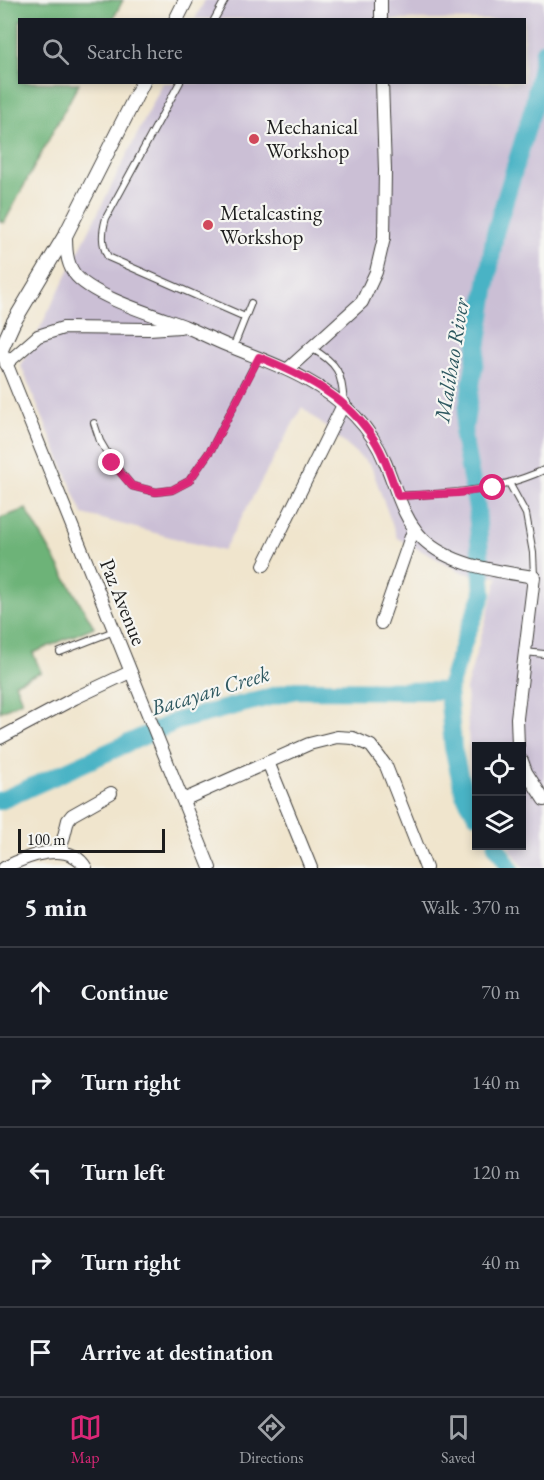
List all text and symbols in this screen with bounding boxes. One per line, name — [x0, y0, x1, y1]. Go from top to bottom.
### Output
search box — [18, 18, 526, 84]
icon: search — [39, 35, 72, 68]
text: Search here — [87, 37, 182, 66]
place label: Mechanical Workshop — [266, 113, 358, 164]
marker: Mechanical Workshop — [247, 132, 261, 146]
place label: Metalcasting Workshop — [220, 199, 323, 250]
marker: Metalcasting Workshop — [201, 218, 215, 232]
water label: Malihao River — [427, 294, 476, 426]
route end — [98, 449, 124, 475]
route start — [479, 474, 505, 500]
street label: Paz Avenue — [94, 555, 153, 649]
water label: Bacayan Creek — [146, 659, 273, 723]
map controls — [472, 742, 526, 850]
button: locate — [472, 742, 526, 796]
button: layers — [472, 796, 526, 850]
scale bar — [18, 826, 165, 854]
text: 100 m — [27, 829, 66, 850]
text: 5 min — [24, 890, 87, 924]
text: Walk · 370 m — [421, 894, 520, 920]
icon: ahead — [24, 976, 57, 1009]
text: Continue — [81, 978, 168, 1007]
text: 70 m — [481, 979, 520, 1005]
icon: right — [24, 1066, 57, 1099]
text: Turn right — [81, 1068, 180, 1097]
text: 140 m — [472, 1069, 520, 1095]
icon: left — [24, 1156, 57, 1189]
text: Turn left — [81, 1158, 165, 1187]
text: 120 m — [472, 1159, 520, 1185]
icon: right — [24, 1246, 57, 1279]
text: Turn right — [81, 1248, 180, 1277]
text: 40 m — [481, 1249, 520, 1275]
icon: arrive — [24, 1336, 57, 1369]
text: Arrive at destination — [81, 1338, 273, 1367]
tab: Map — [69, 1411, 102, 1468]
tab: Directions — [239, 1411, 304, 1468]
tab: Saved — [441, 1411, 475, 1468]

